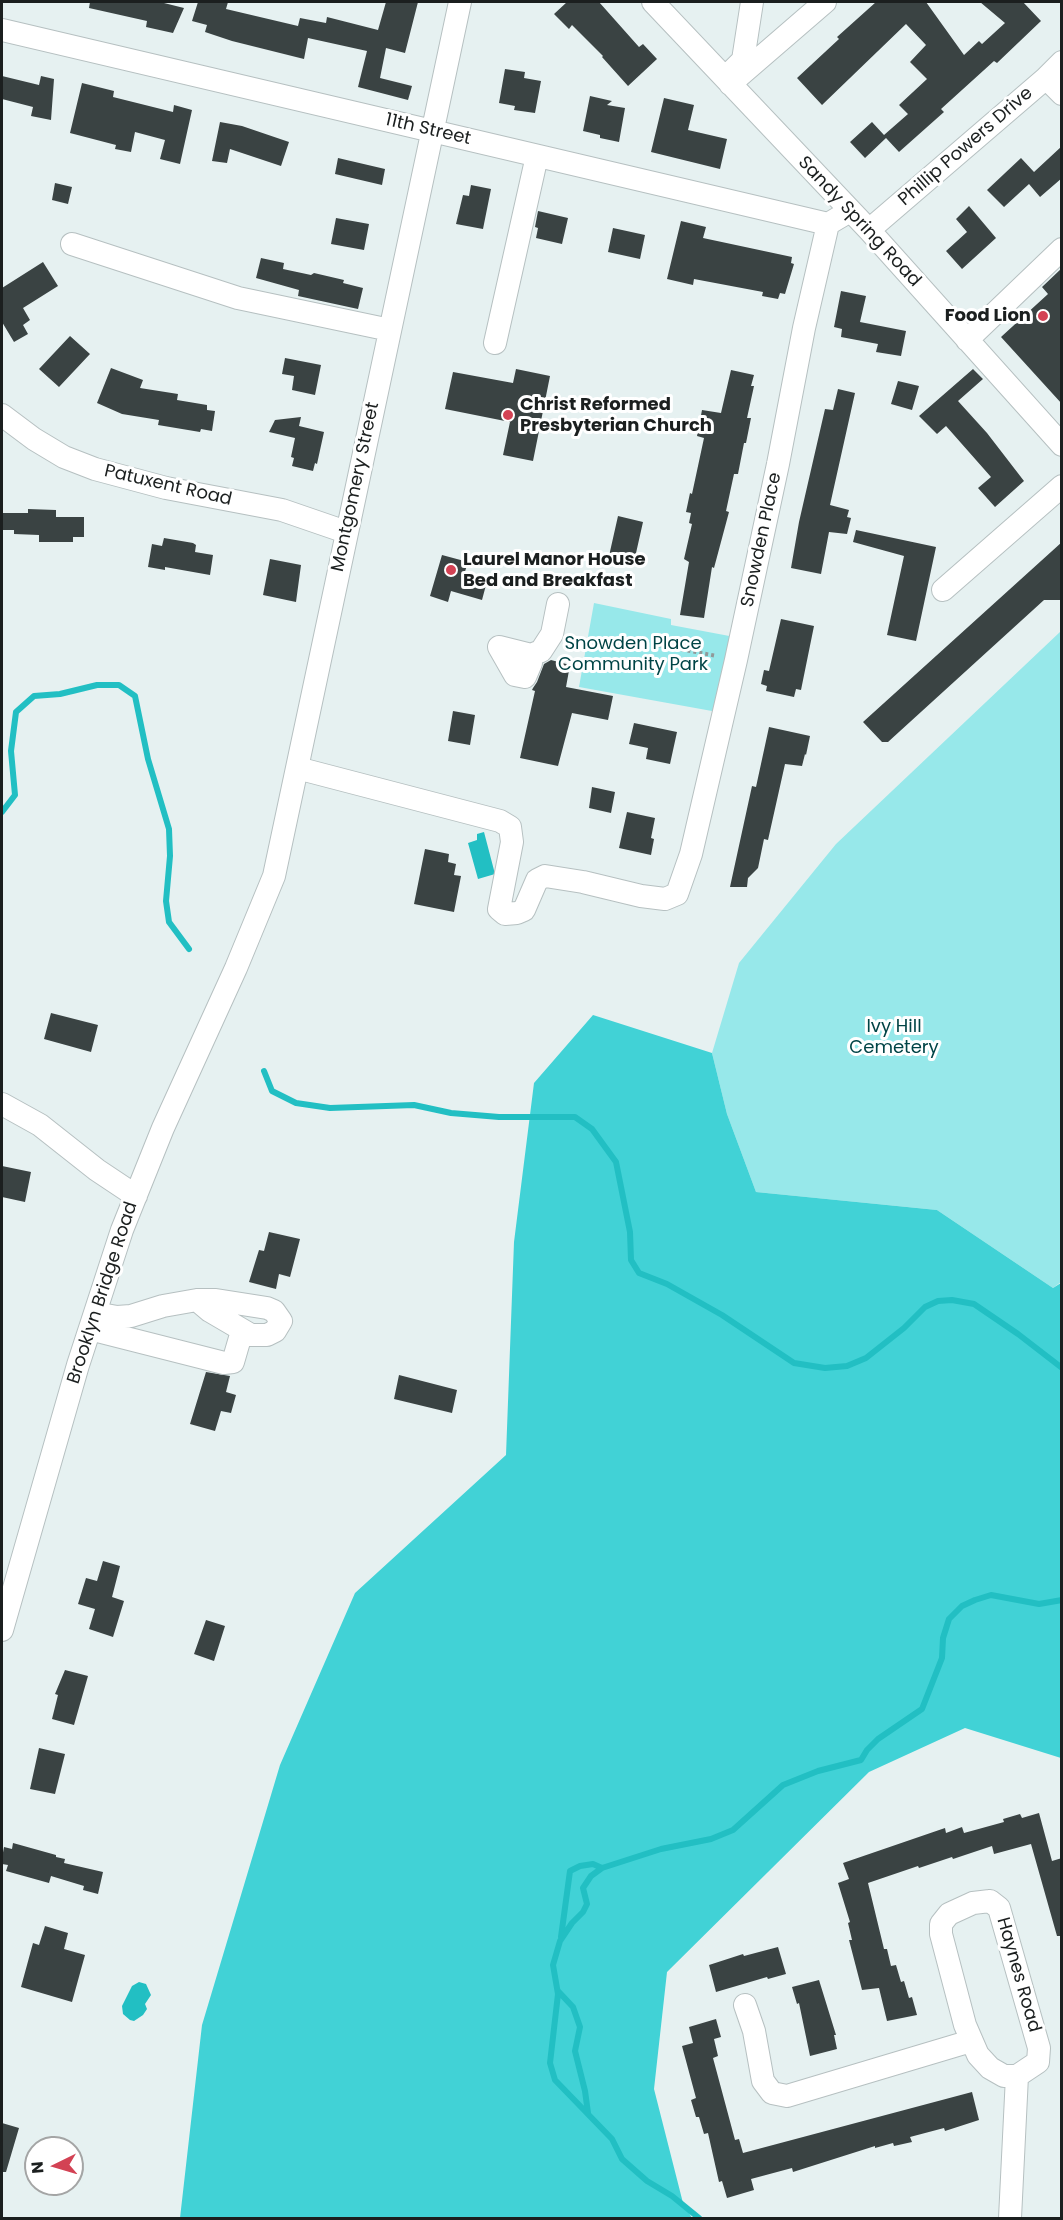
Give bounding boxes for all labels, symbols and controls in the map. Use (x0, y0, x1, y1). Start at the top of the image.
street label: Phillip Powers Drive (895, 83, 1037, 211)
street label: 11th Street (383, 110, 473, 150)
street label: Sandy Spring Road (793, 152, 925, 292)
place label: Food Lion (945, 305, 1031, 327)
marker: Food Lion (1036, 309, 1050, 323)
place label: Christ Reformed Presbyterian Church (520, 394, 712, 436)
street label: Montgomery Street (327, 400, 385, 574)
marker: Christ Reformed Presbyterian Church (501, 408, 515, 422)
street label: Patuxent Road (102, 461, 234, 511)
street label: Snowden Place (737, 471, 787, 609)
place label: Laurel Manor House Bed and Breakfast (463, 549, 646, 592)
marker: Laurel Manor House Bed and Breakfast (444, 563, 458, 577)
park label: Snowden Place Community Park (558, 633, 708, 676)
park label: Ivy Hill Cemetery (849, 1016, 939, 1058)
street label: Brooklyn Bridge Road (63, 1199, 143, 1387)
street label: Haynes Road (991, 1915, 1045, 2035)
north arrow (24, 2136, 84, 2196)
text: N (26, 2160, 50, 2174)

